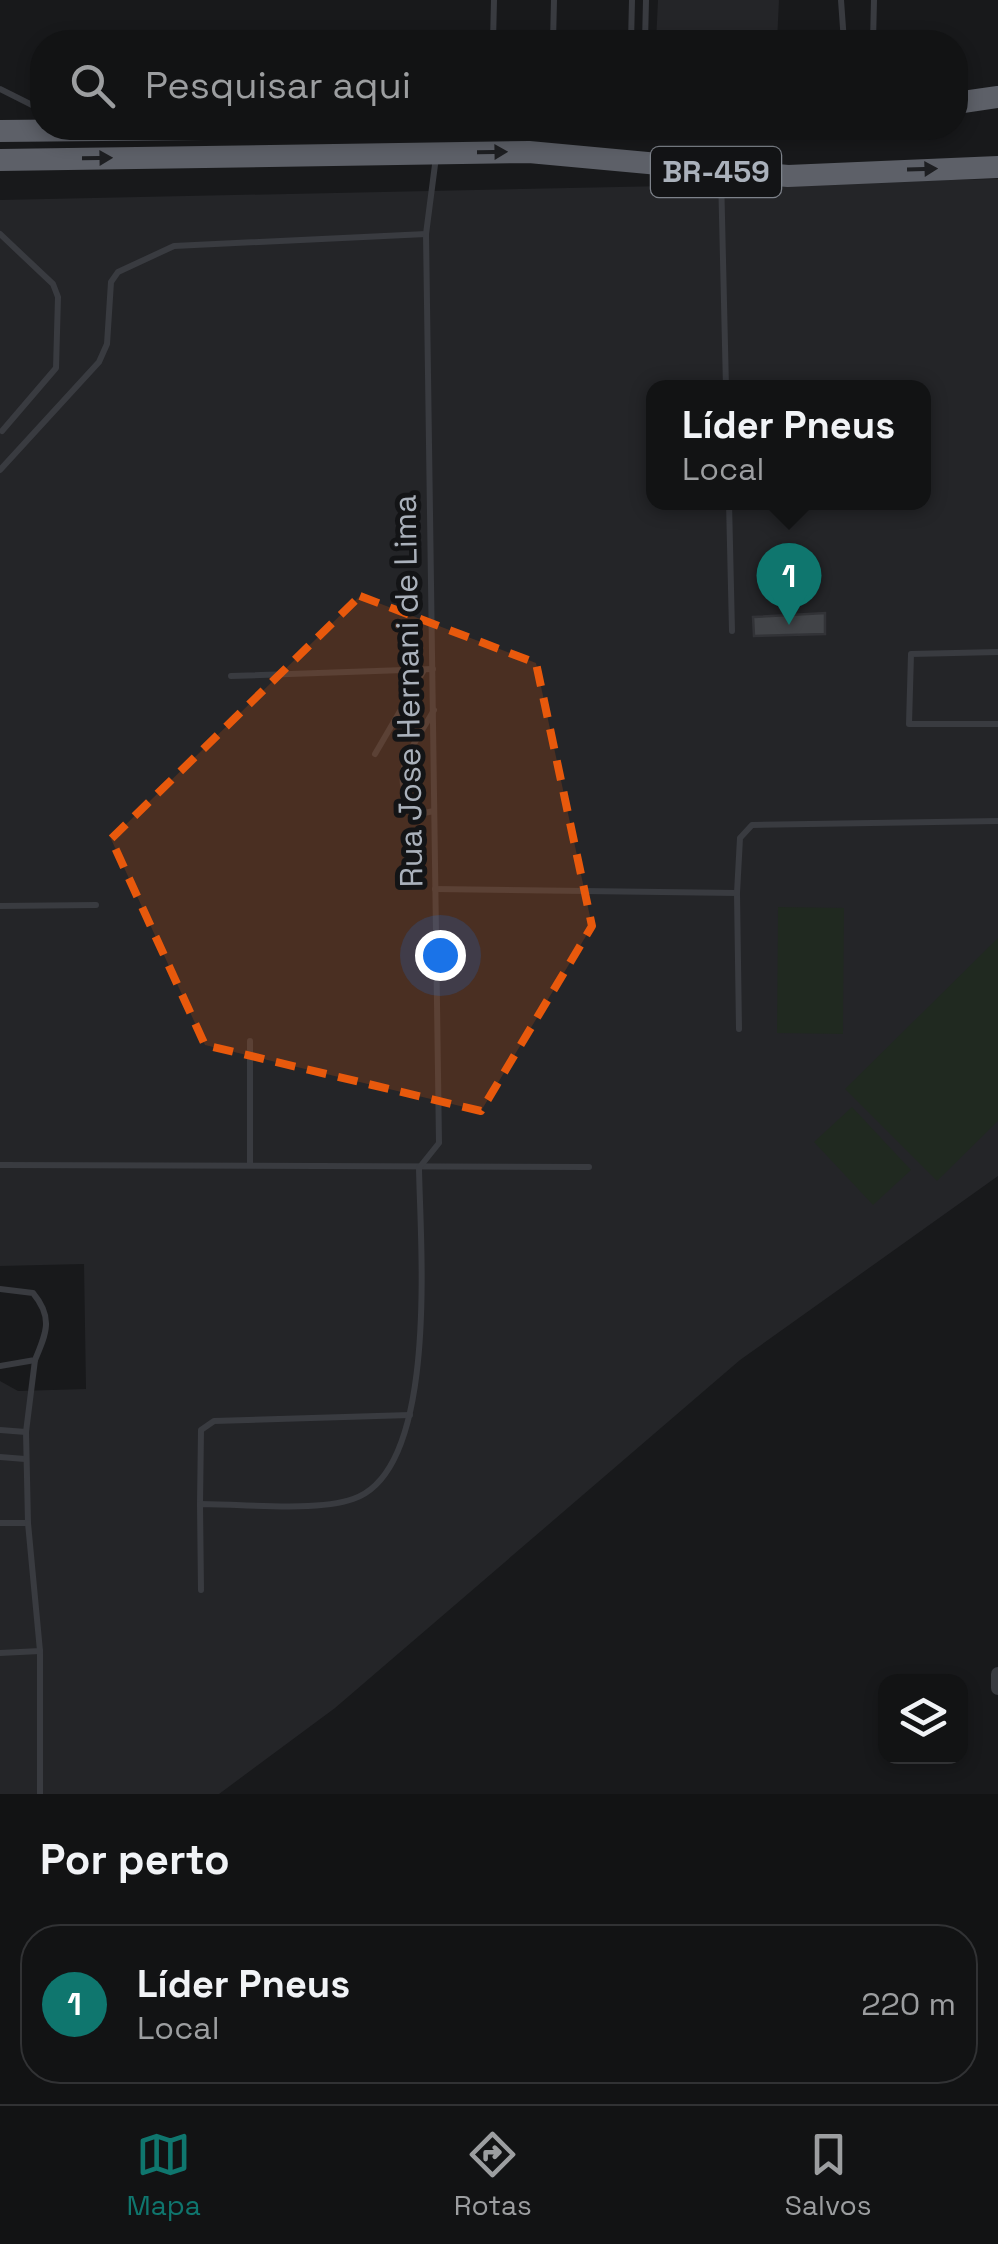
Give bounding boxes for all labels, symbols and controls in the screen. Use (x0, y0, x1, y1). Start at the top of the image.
search box (30, 30, 968, 140)
icon: search (65, 58, 120, 113)
text: Pesquisar aqui (145, 61, 411, 109)
one-way arrow (477, 144, 509, 160)
road number: BR-459 (651, 147, 781, 197)
one-way arrow (82, 150, 114, 166)
one-way arrow (906, 160, 938, 176)
popup (646, 380, 931, 510)
text: Líder Pneus (682, 401, 895, 449)
text: Local (682, 449, 764, 489)
street label: Rua Jose Hernani de Lima (385, 494, 431, 888)
pin: 1 (756, 542, 822, 625)
your location (415, 930, 466, 981)
map controls (878, 1674, 968, 1764)
button: layers (878, 1674, 968, 1764)
text: Por perto (40, 1833, 230, 1886)
text: Líder Pneus (137, 1960, 350, 2008)
text: 1 (67, 1984, 82, 2024)
text: 220 m (861, 1984, 956, 2024)
text: Local (137, 2008, 220, 2048)
tab: Mapa (126, 2127, 201, 2223)
tab: Rotas (454, 2127, 532, 2223)
tab: Salvos (785, 2127, 872, 2223)

